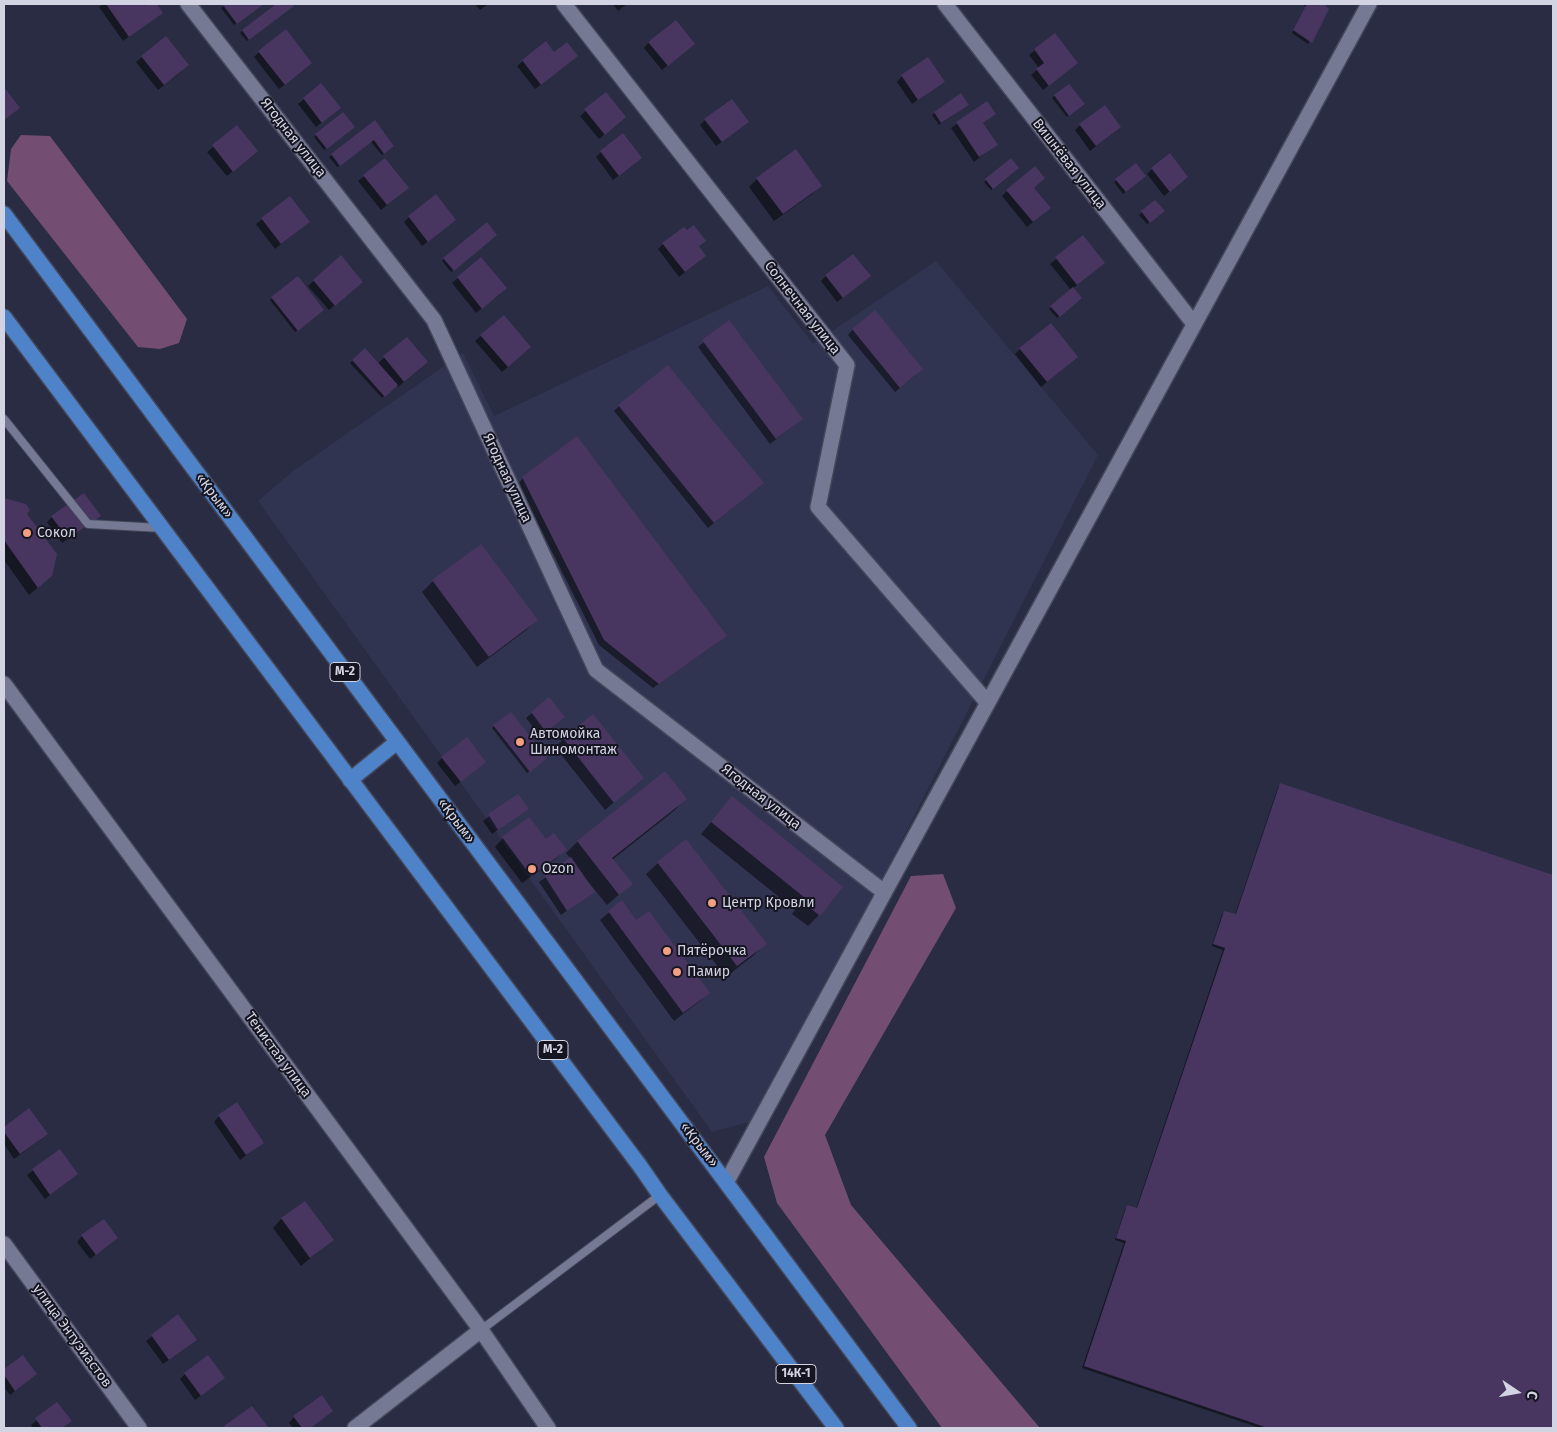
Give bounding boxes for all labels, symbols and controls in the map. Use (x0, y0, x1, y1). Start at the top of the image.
street label: Ягодная улица (257, 95, 329, 181)
street label: Вишнёвая улица (1029, 116, 1109, 212)
street label: Солнечная улица (760, 258, 844, 358)
street label: Ягодная улица (479, 431, 535, 525)
street label: «Крым» (192, 470, 236, 522)
place label: Сокол (37, 525, 76, 541)
marker: Сокол (21, 527, 33, 539)
road number: М-2 (330, 662, 360, 682)
place label: Автомойка Шиномонтаж (530, 726, 617, 759)
marker: Автомойка Шиномонтаж (514, 736, 526, 748)
street label: Ягодная улица (718, 761, 804, 833)
street label: «Крым» (434, 795, 478, 847)
place label: Ozon (542, 861, 574, 877)
marker: Ozon (526, 863, 538, 875)
place label: Центр Кровли (722, 895, 815, 911)
marker: Центр Кровли (706, 897, 718, 909)
place label: Пятёрочка (677, 943, 747, 959)
marker: Пятёрочка (661, 945, 673, 957)
place label: Памир (687, 964, 730, 980)
marker: Памир (671, 966, 683, 978)
street label: Тенистая улица (241, 1009, 315, 1101)
road number: М-2 (538, 1040, 568, 1060)
street label: «Крым» (676, 1119, 722, 1171)
street label: улица Энтузиастов (29, 1281, 115, 1391)
road number: 14К-1 (776, 1365, 816, 1384)
north arrow (1492, 1367, 1542, 1417)
text: С (1523, 1390, 1541, 1401)

